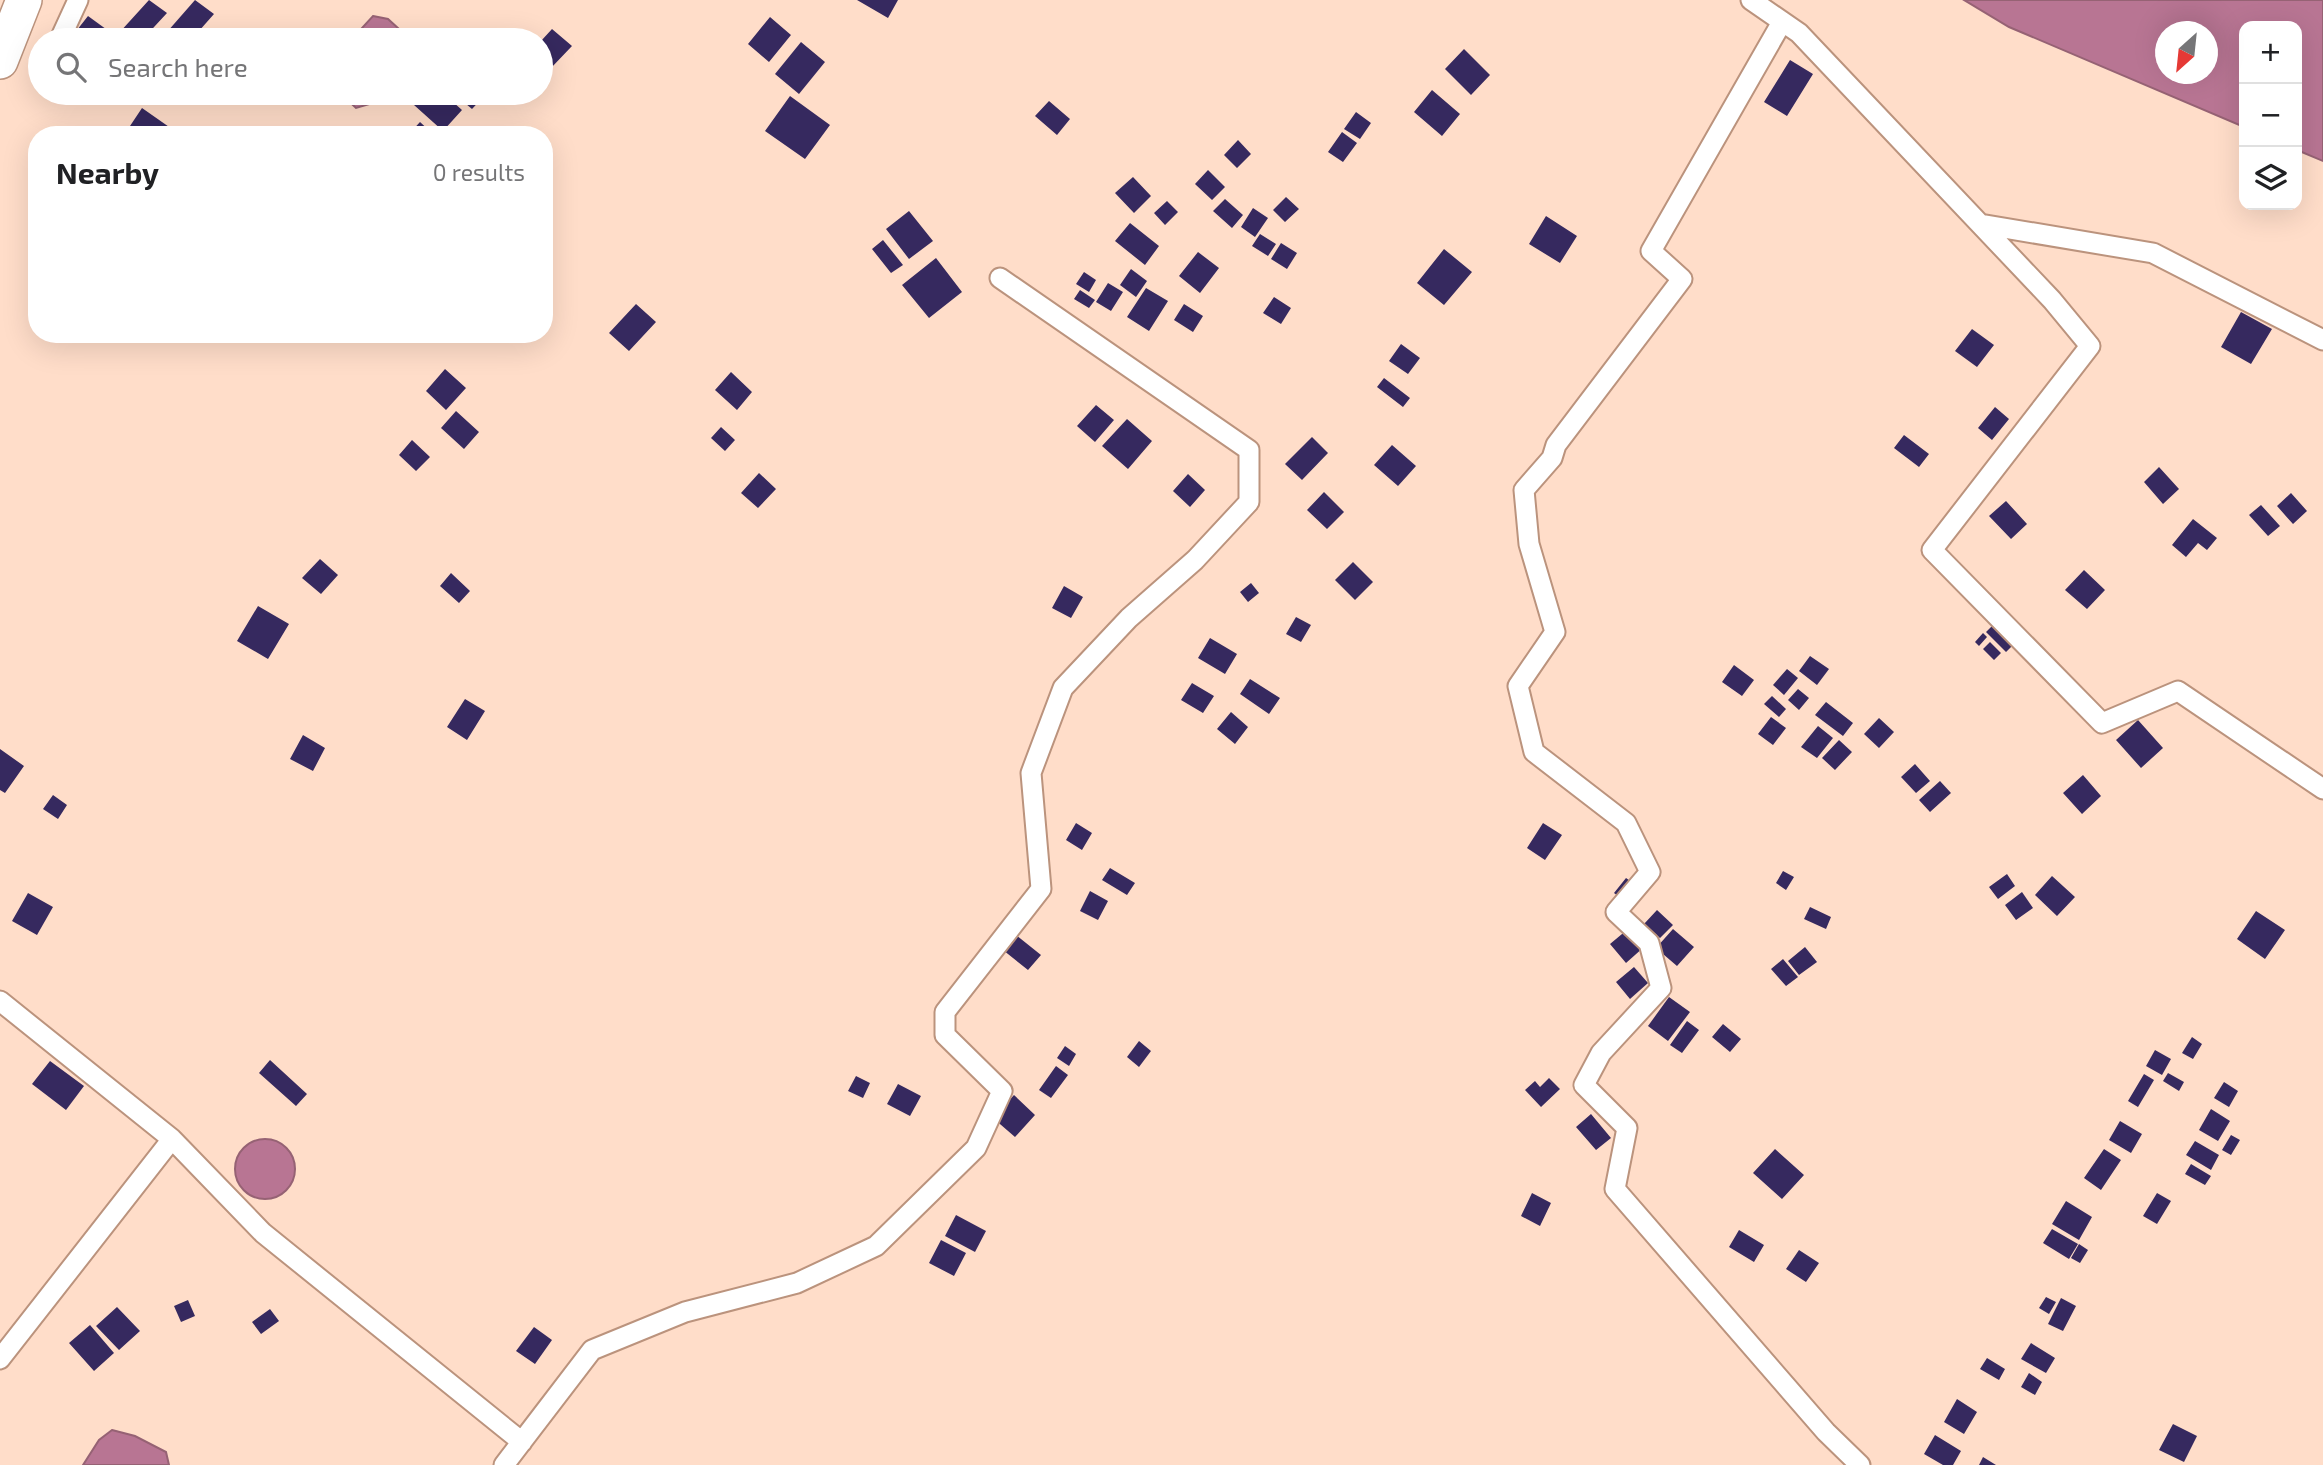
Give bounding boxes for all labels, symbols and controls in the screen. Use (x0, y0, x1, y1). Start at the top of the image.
north arrow (2155, 21, 2218, 84)
map controls (2239, 21, 2302, 210)
button: + (2239, 21, 2302, 84)
search box (28, 28, 553, 105)
icon: search (52, 48, 90, 86)
text: Search here (108, 51, 248, 82)
button: − (2239, 84, 2302, 147)
button: layers (2239, 147, 2302, 210)
text: Nearby (56, 154, 159, 190)
text: 0 results (433, 158, 525, 186)

